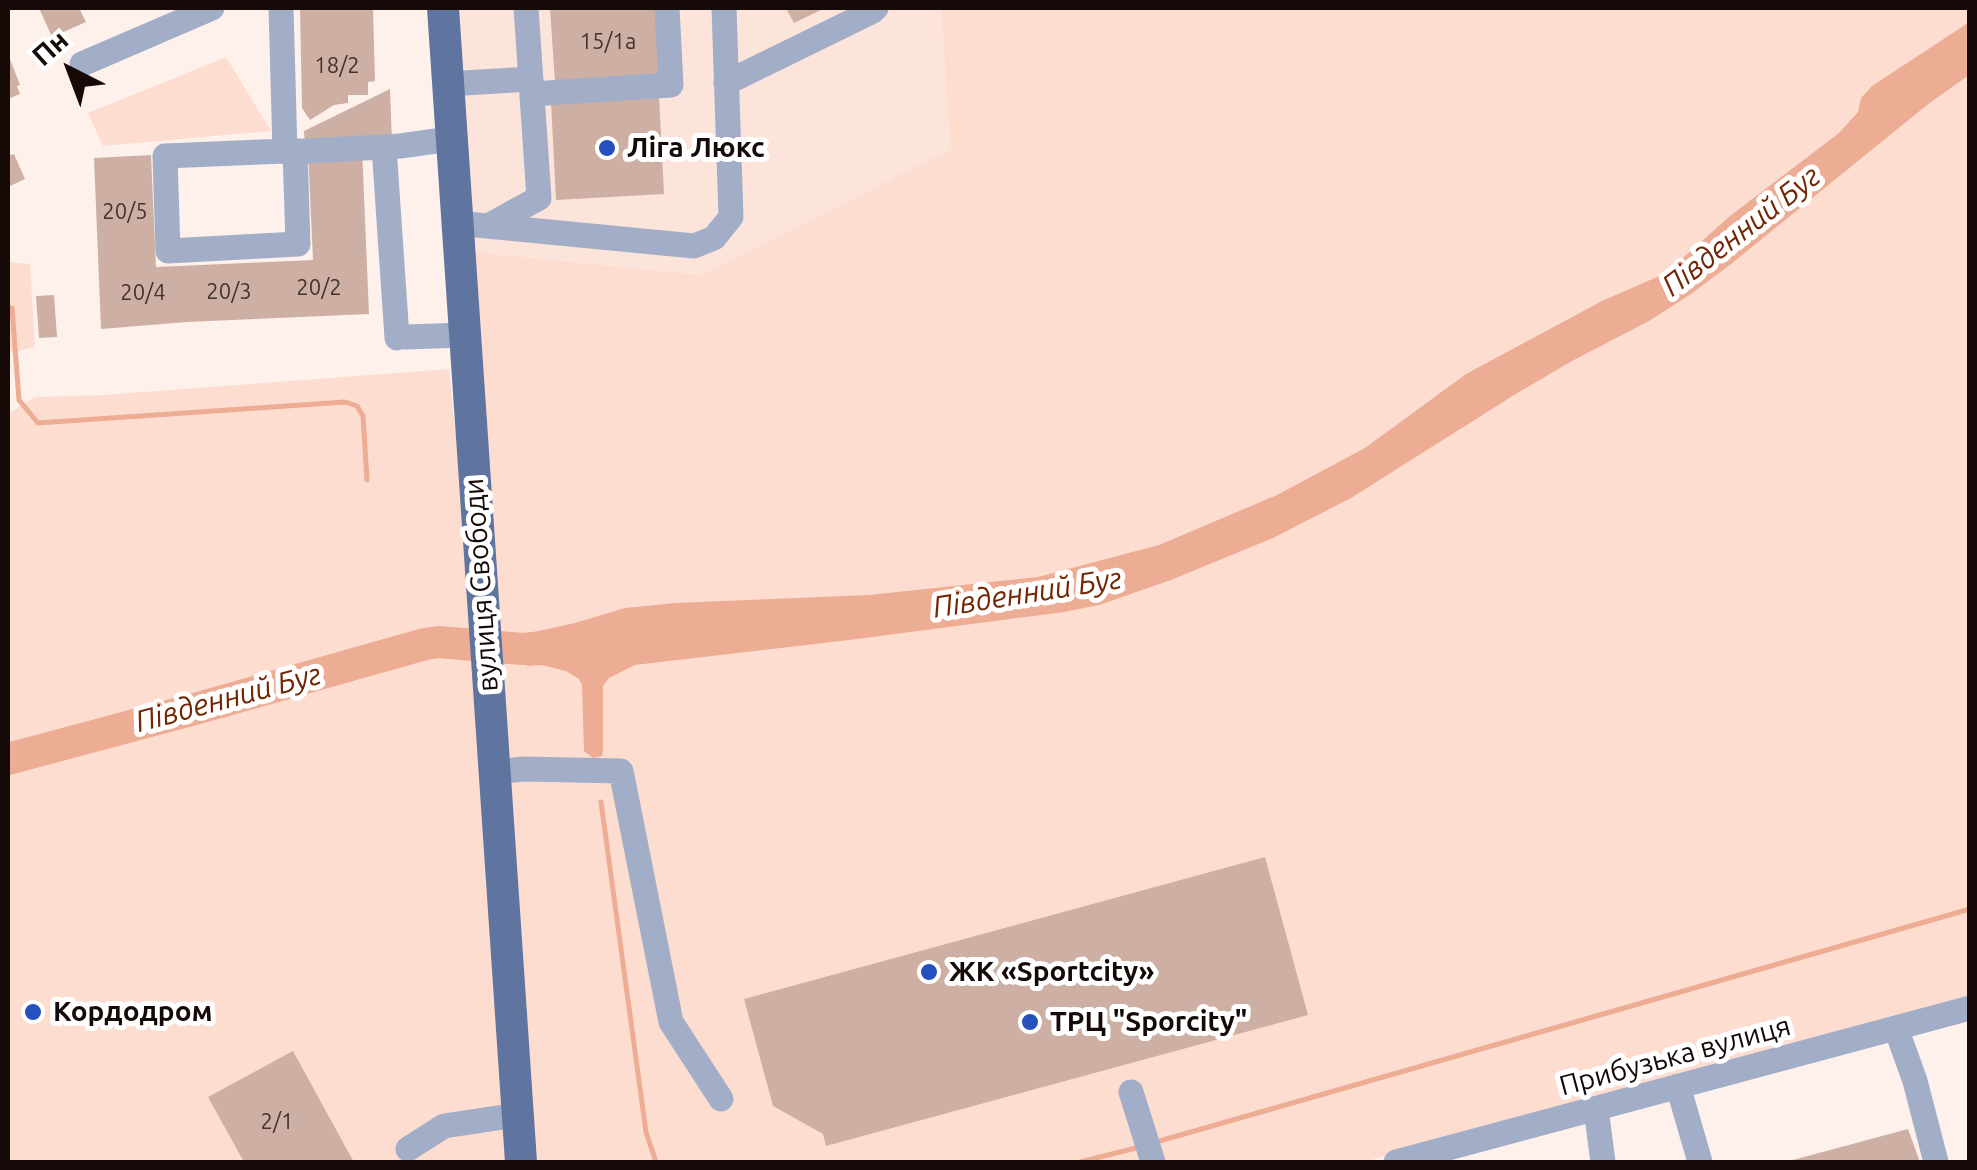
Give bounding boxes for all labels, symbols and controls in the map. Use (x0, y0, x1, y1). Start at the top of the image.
north arrow (20, 20, 120, 120)
text: Пн (26, 24, 74, 71)
house number: 15/1а (580, 29, 636, 55)
house number: 18/2 (314, 53, 360, 79)
place label: Ліга Люкс (627, 131, 765, 165)
marker: Ліга Люкс (596, 137, 618, 159)
water label: Південний Буг (1655, 158, 1827, 304)
house number: 20/5 (102, 199, 148, 225)
house number: 20/2 (296, 275, 342, 301)
house number: 20/3 (206, 279, 252, 305)
house number: 20/4 (120, 280, 166, 306)
street label: вулиця Свободи (457, 477, 505, 693)
water label: Південний Буг (930, 560, 1124, 626)
water label: Південний Буг (131, 656, 325, 740)
place label: ЖК «Sportcity» (949, 955, 1154, 989)
marker: ЖК «Sportcity» (918, 961, 940, 983)
place label: Кордодром (53, 995, 213, 1029)
marker: Кордодром (22, 1001, 44, 1023)
place label: ТРЦ "Sporcity" (1050, 1005, 1247, 1039)
street label: Прибузька вулиця (1556, 1009, 1794, 1103)
marker: ТРЦ "Sporcity" (1019, 1011, 1041, 1033)
house number: 2/1 (261, 1109, 293, 1135)

